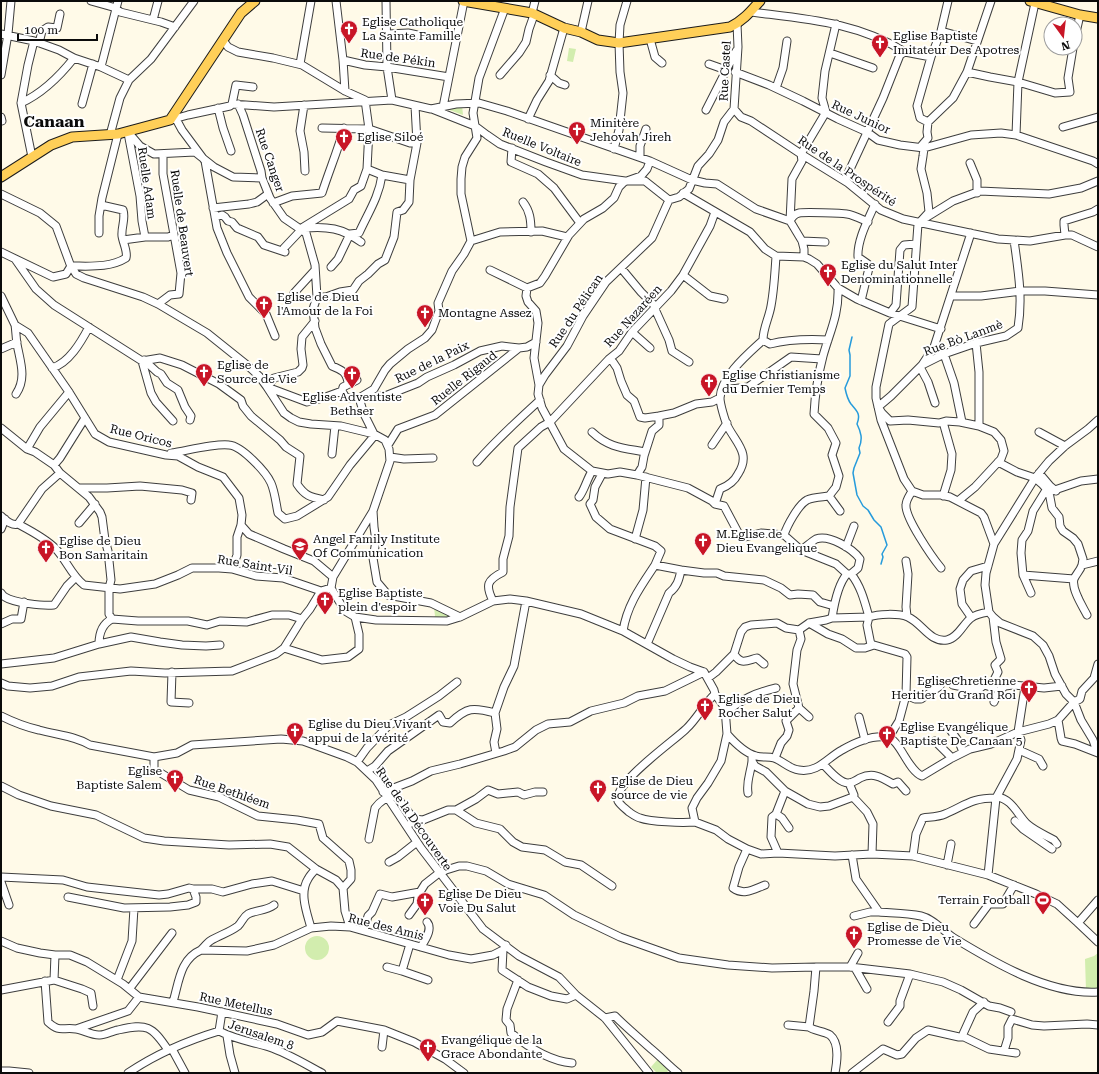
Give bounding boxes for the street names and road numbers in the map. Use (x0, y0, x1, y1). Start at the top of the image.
street label: Rue Castel (716, 40, 734, 102)
street label: Rue de Pékin (360, 46, 437, 70)
street label: Rue Junior (829, 97, 893, 137)
street label: Ruelle Voltaire (500, 125, 584, 169)
street label: Rue Canger (253, 126, 287, 194)
street label: Rue de la Prospérité (795, 133, 899, 209)
street label: Ruelle Adam (135, 146, 159, 220)
street label: Ruelle de Beauvert (168, 169, 197, 278)
street label: Rue du Pélican (546, 271, 606, 350)
street label: Rue Nazaréen (601, 282, 665, 350)
street label: Rue Bò Lanmè (922, 317, 1005, 359)
street label: Rue de la Paix (393, 338, 471, 386)
street label: Ruelle Rigaud (428, 348, 500, 408)
street label: Rue Oricos (109, 422, 174, 451)
street label: Rue Saint-Vil (216, 552, 294, 578)
street label: Rue de la Découverte (373, 765, 455, 874)
street label: Rue Bethléem (192, 772, 272, 812)
street label: Rue des Amis (347, 911, 425, 943)
street label: Rue Metellus (198, 989, 274, 1019)
street label: Jerusalem 8 (226, 1017, 296, 1053)

